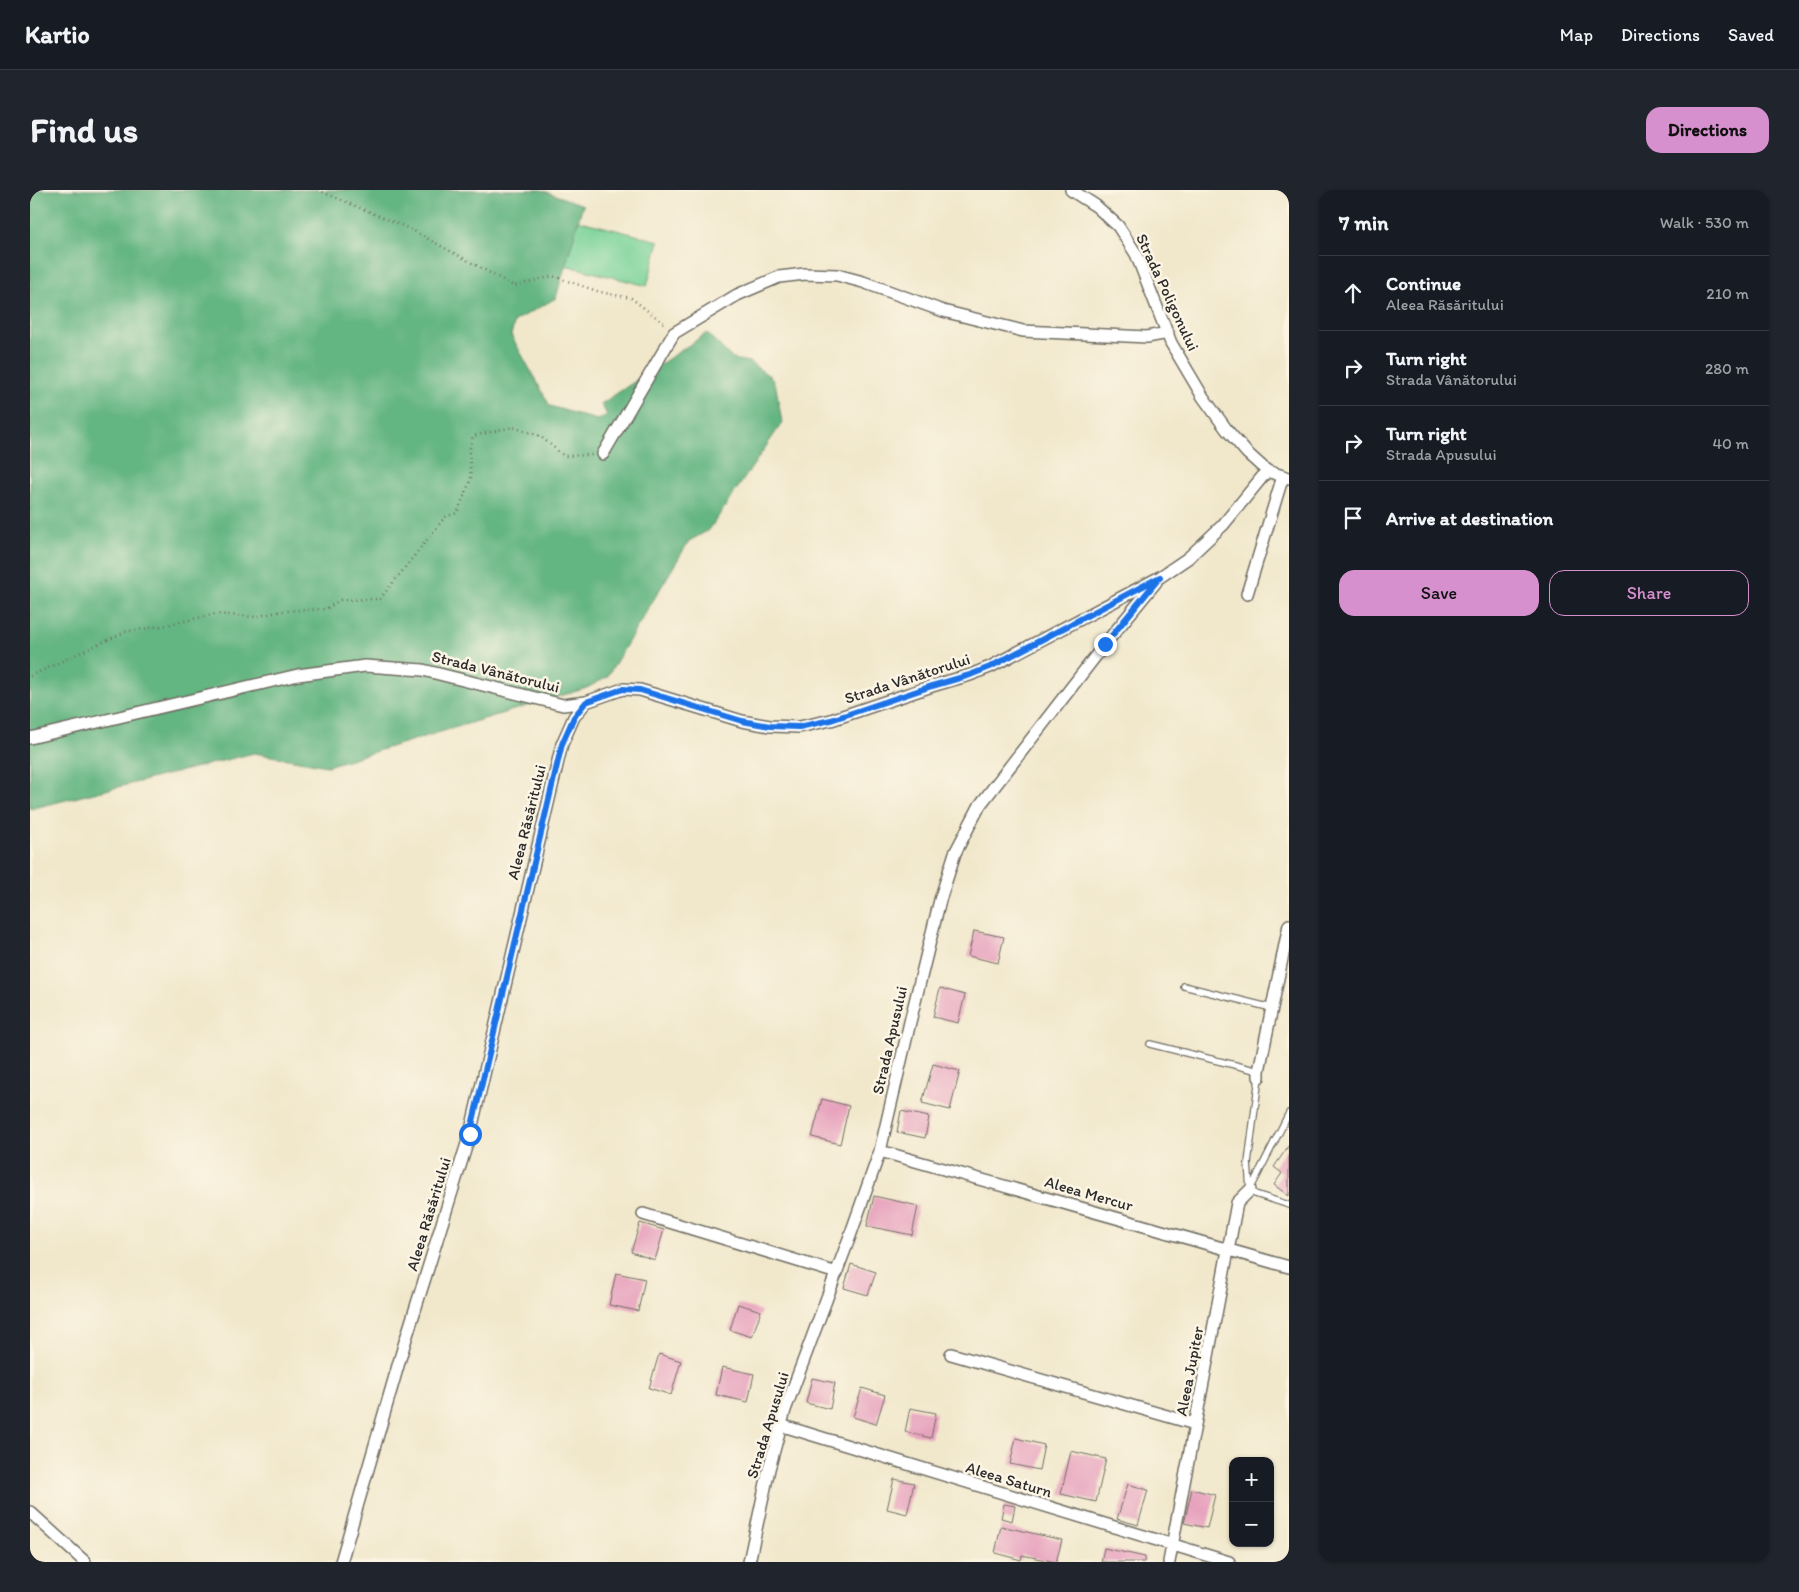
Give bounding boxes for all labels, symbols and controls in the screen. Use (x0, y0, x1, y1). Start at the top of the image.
text: Kartio (25, 20, 90, 49)
text: Map (1560, 24, 1593, 46)
text: Directions (1621, 24, 1700, 46)
text: Saved (1728, 24, 1774, 46)
button: Directions (1646, 107, 1769, 153)
text: Find us (30, 109, 138, 151)
text: 7 min (1339, 210, 1388, 235)
text: Walk · 530 m (1660, 213, 1749, 232)
street label: Strada Poligonului (1132, 231, 1203, 354)
text: Continue (1386, 272, 1461, 295)
icon: ahead (1339, 279, 1367, 307)
text: 210 m (1706, 284, 1749, 303)
text: Aleea Răsăritului (1386, 295, 1504, 314)
text: Turn right (1386, 347, 1467, 370)
icon: right (1339, 354, 1367, 382)
text: 280 m (1705, 359, 1749, 378)
text: Strada Vânătorului (1386, 370, 1517, 389)
text: Turn right (1386, 422, 1467, 445)
icon: right (1339, 429, 1367, 457)
text: 40 m (1712, 434, 1749, 453)
text: Strada Apusului (1386, 445, 1496, 464)
icon: arrive (1339, 504, 1367, 532)
text: Arrive at destination (1386, 507, 1553, 530)
button: Save (1339, 570, 1539, 616)
button: Share (1549, 570, 1749, 616)
route end (1094, 633, 1117, 656)
street label: Strada Vânătorului (430, 646, 562, 697)
street label: Strada Vânătorului (842, 649, 972, 708)
street label: Aleea Răsăritului (503, 763, 550, 882)
street label: Strada Apusului (868, 984, 911, 1096)
route start (459, 1123, 482, 1146)
street label: Aleea Răsăritului (402, 1155, 455, 1273)
street label: Aleea Mercur (1043, 1172, 1136, 1215)
street label: Aleea Jupiter (1171, 1324, 1208, 1418)
street label: Strada Apusului (742, 1370, 793, 1481)
street label: Aleea Saturn (964, 1457, 1054, 1502)
map controls (1229, 1457, 1274, 1547)
button: + (1229, 1457, 1274, 1502)
button: − (1229, 1502, 1274, 1547)

